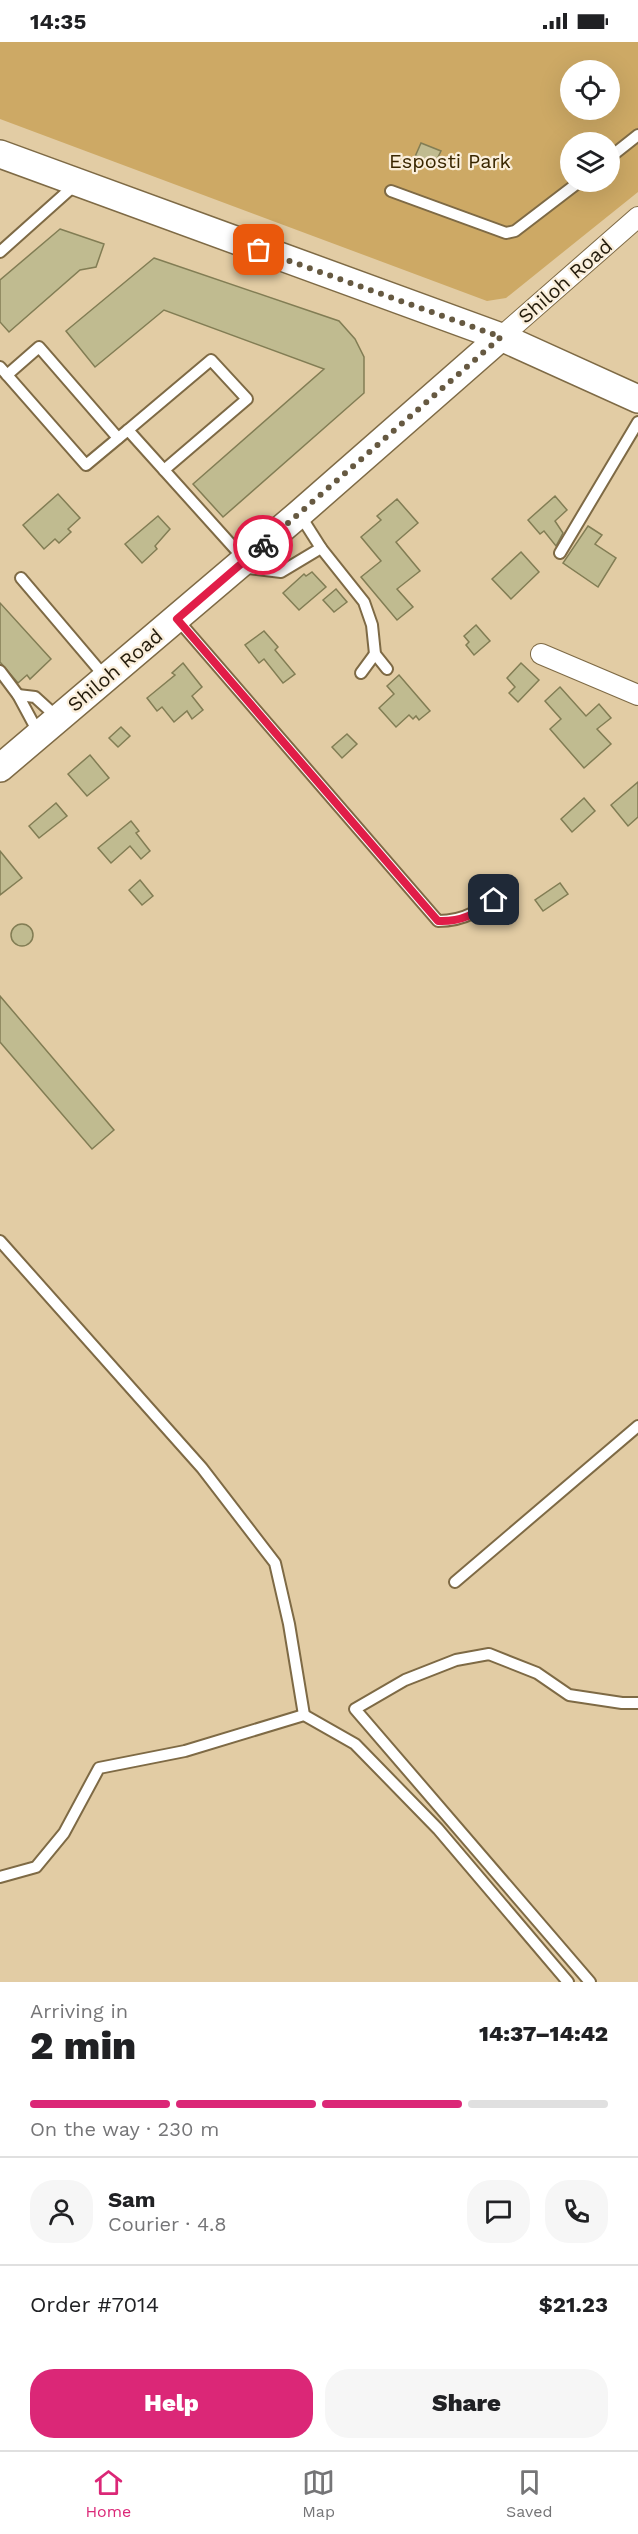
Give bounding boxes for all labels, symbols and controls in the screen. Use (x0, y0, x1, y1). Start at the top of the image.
text: 14:35 (30, 9, 86, 34)
map controls (560, 60, 620, 192)
button: locate (560, 60, 620, 120)
button: layers (560, 132, 620, 192)
park label: Esposti Park (389, 149, 511, 173)
pin (233, 224, 284, 275)
icon: bag (242, 233, 275, 266)
street label: Shiloh Road (513, 234, 617, 328)
courier (233, 515, 293, 575)
icon: bike (247, 529, 280, 562)
street label: Shiloh Road (63, 623, 167, 717)
pin (468, 874, 519, 925)
icon: home (477, 883, 510, 916)
text: Arriving in (30, 1999, 128, 2023)
text: 14:37–14:42 (479, 2021, 608, 2046)
text: 2 min (30, 2023, 136, 2068)
text: On the way · 230 m (30, 2117, 219, 2141)
button: person (30, 2180, 93, 2243)
button: chat (467, 2180, 530, 2243)
button: phone (545, 2180, 608, 2243)
text: Sam (108, 2187, 156, 2212)
text: Courier · 4.8 (108, 2212, 227, 2236)
text: Order #7014 (30, 2292, 159, 2317)
text: $21.23 (539, 2292, 608, 2317)
button: Help (30, 2369, 313, 2438)
button: Share (325, 2369, 608, 2438)
tab: Home (85, 2466, 131, 2521)
tab: Map (302, 2466, 335, 2521)
tab: Saved (506, 2466, 553, 2521)

